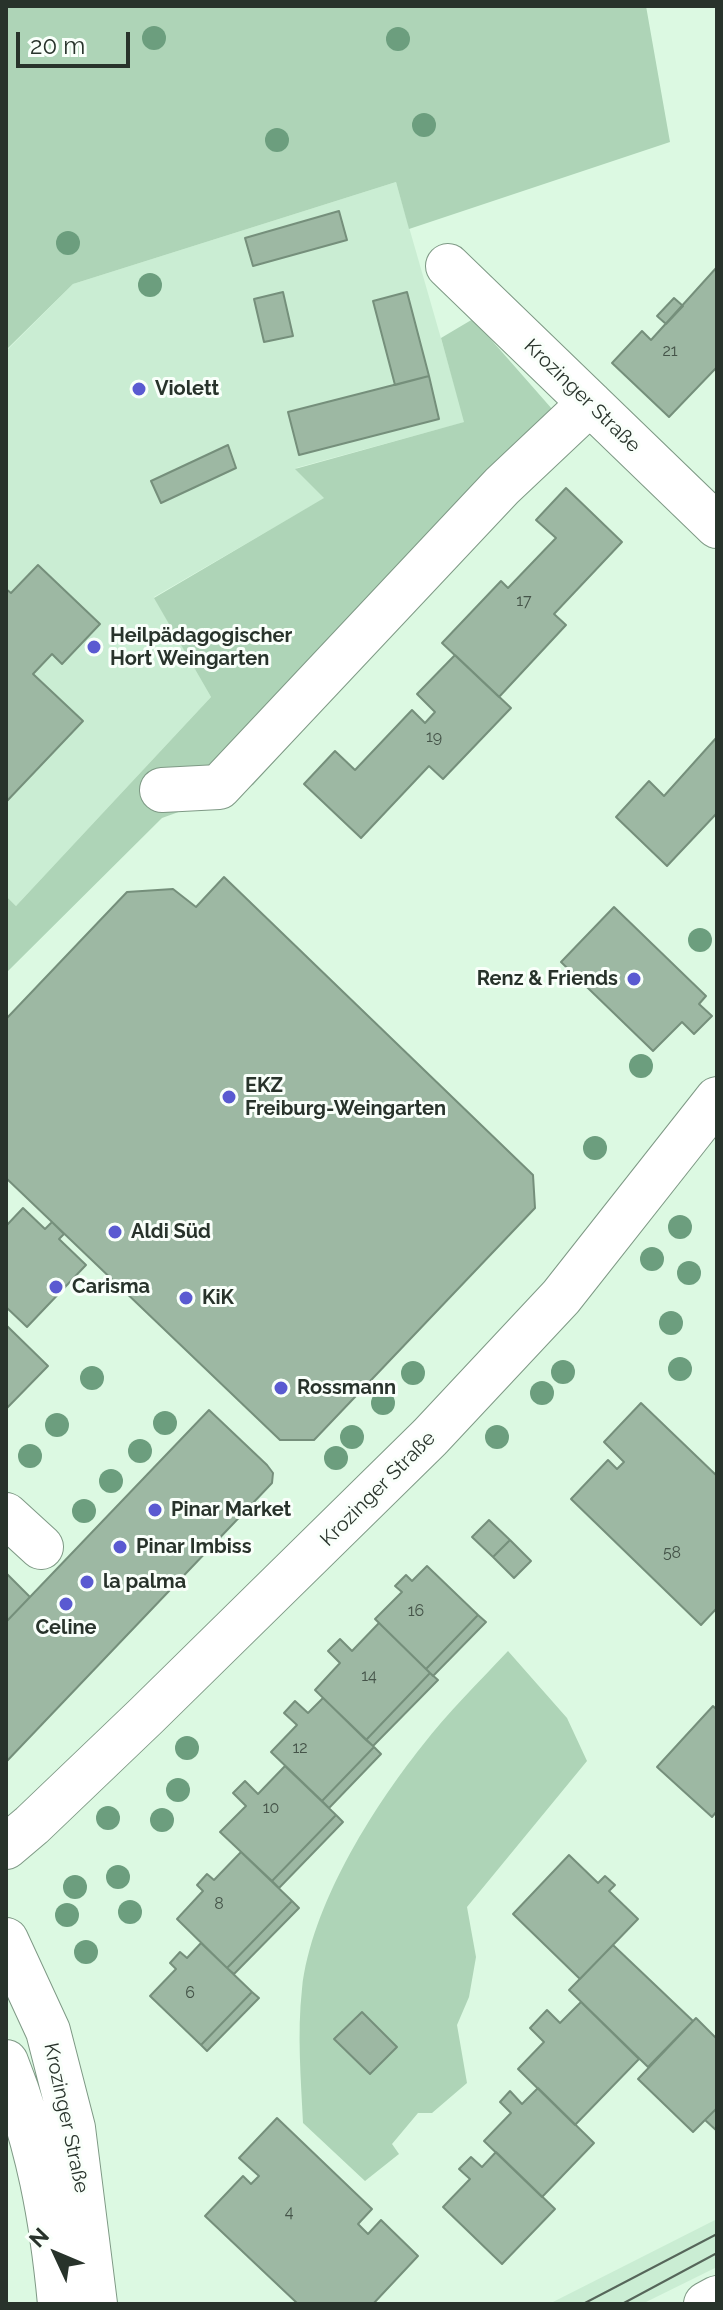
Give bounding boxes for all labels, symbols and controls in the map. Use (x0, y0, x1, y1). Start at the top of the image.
scale bar (20, 16, 134, 66)
text: 20 m (30, 31, 85, 60)
street label: Krozinger Straße (519, 334, 645, 458)
house number: 21 (662, 341, 678, 361)
place label: Violett (155, 377, 219, 401)
marker: Violett (130, 380, 148, 398)
house number: 17 (516, 591, 532, 611)
place label: Heilpädagogischer Hort Weingarten (110, 624, 292, 671)
marker: Heilpädagogischer Hort Weingarten (85, 638, 103, 656)
house number: 19 (426, 727, 442, 747)
place label: Renz & Friends (477, 967, 618, 991)
marker: Renz & Friends (625, 970, 643, 988)
place label: EKZ Freiburg-Weingarten (245, 1074, 446, 1121)
marker: EKZ Freiburg-Weingarten (220, 1088, 238, 1106)
place label: Aldi Süd (131, 1220, 211, 1244)
marker: Aldi Süd (106, 1223, 124, 1241)
place label: Carisma (72, 1275, 150, 1299)
marker: Carisma (47, 1278, 65, 1296)
place label: KiK (202, 1286, 234, 1310)
marker: KiK (177, 1289, 195, 1307)
place label: Rossmann (297, 1376, 396, 1400)
marker: Rossmann (272, 1379, 290, 1397)
street label: Krozinger Straße (316, 1427, 440, 1551)
place label: Pinar Market (171, 1498, 291, 1522)
marker: Pinar Market (146, 1501, 164, 1519)
place label: Pinar Imbiss (136, 1535, 252, 1559)
marker: Pinar Imbiss (111, 1538, 129, 1556)
house number: 58 (663, 1543, 681, 1563)
place label: la palma (103, 1570, 186, 1594)
marker: la palma (78, 1573, 96, 1591)
marker: Celine (57, 1595, 75, 1613)
house number: 16 (408, 1601, 424, 1621)
place label: Celine (35, 1616, 97, 1640)
house number: 14 (361, 1666, 377, 1686)
house number: 12 (292, 1738, 308, 1758)
house number: 10 (263, 1798, 279, 1818)
house number: 8 (214, 1894, 224, 1914)
house number: 6 (185, 1983, 195, 2003)
street label: Krozinger Straße (38, 2041, 94, 2195)
house number: 4 (285, 2202, 293, 2222)
north arrow (16, 2214, 96, 2294)
text: N (24, 2222, 54, 2252)

